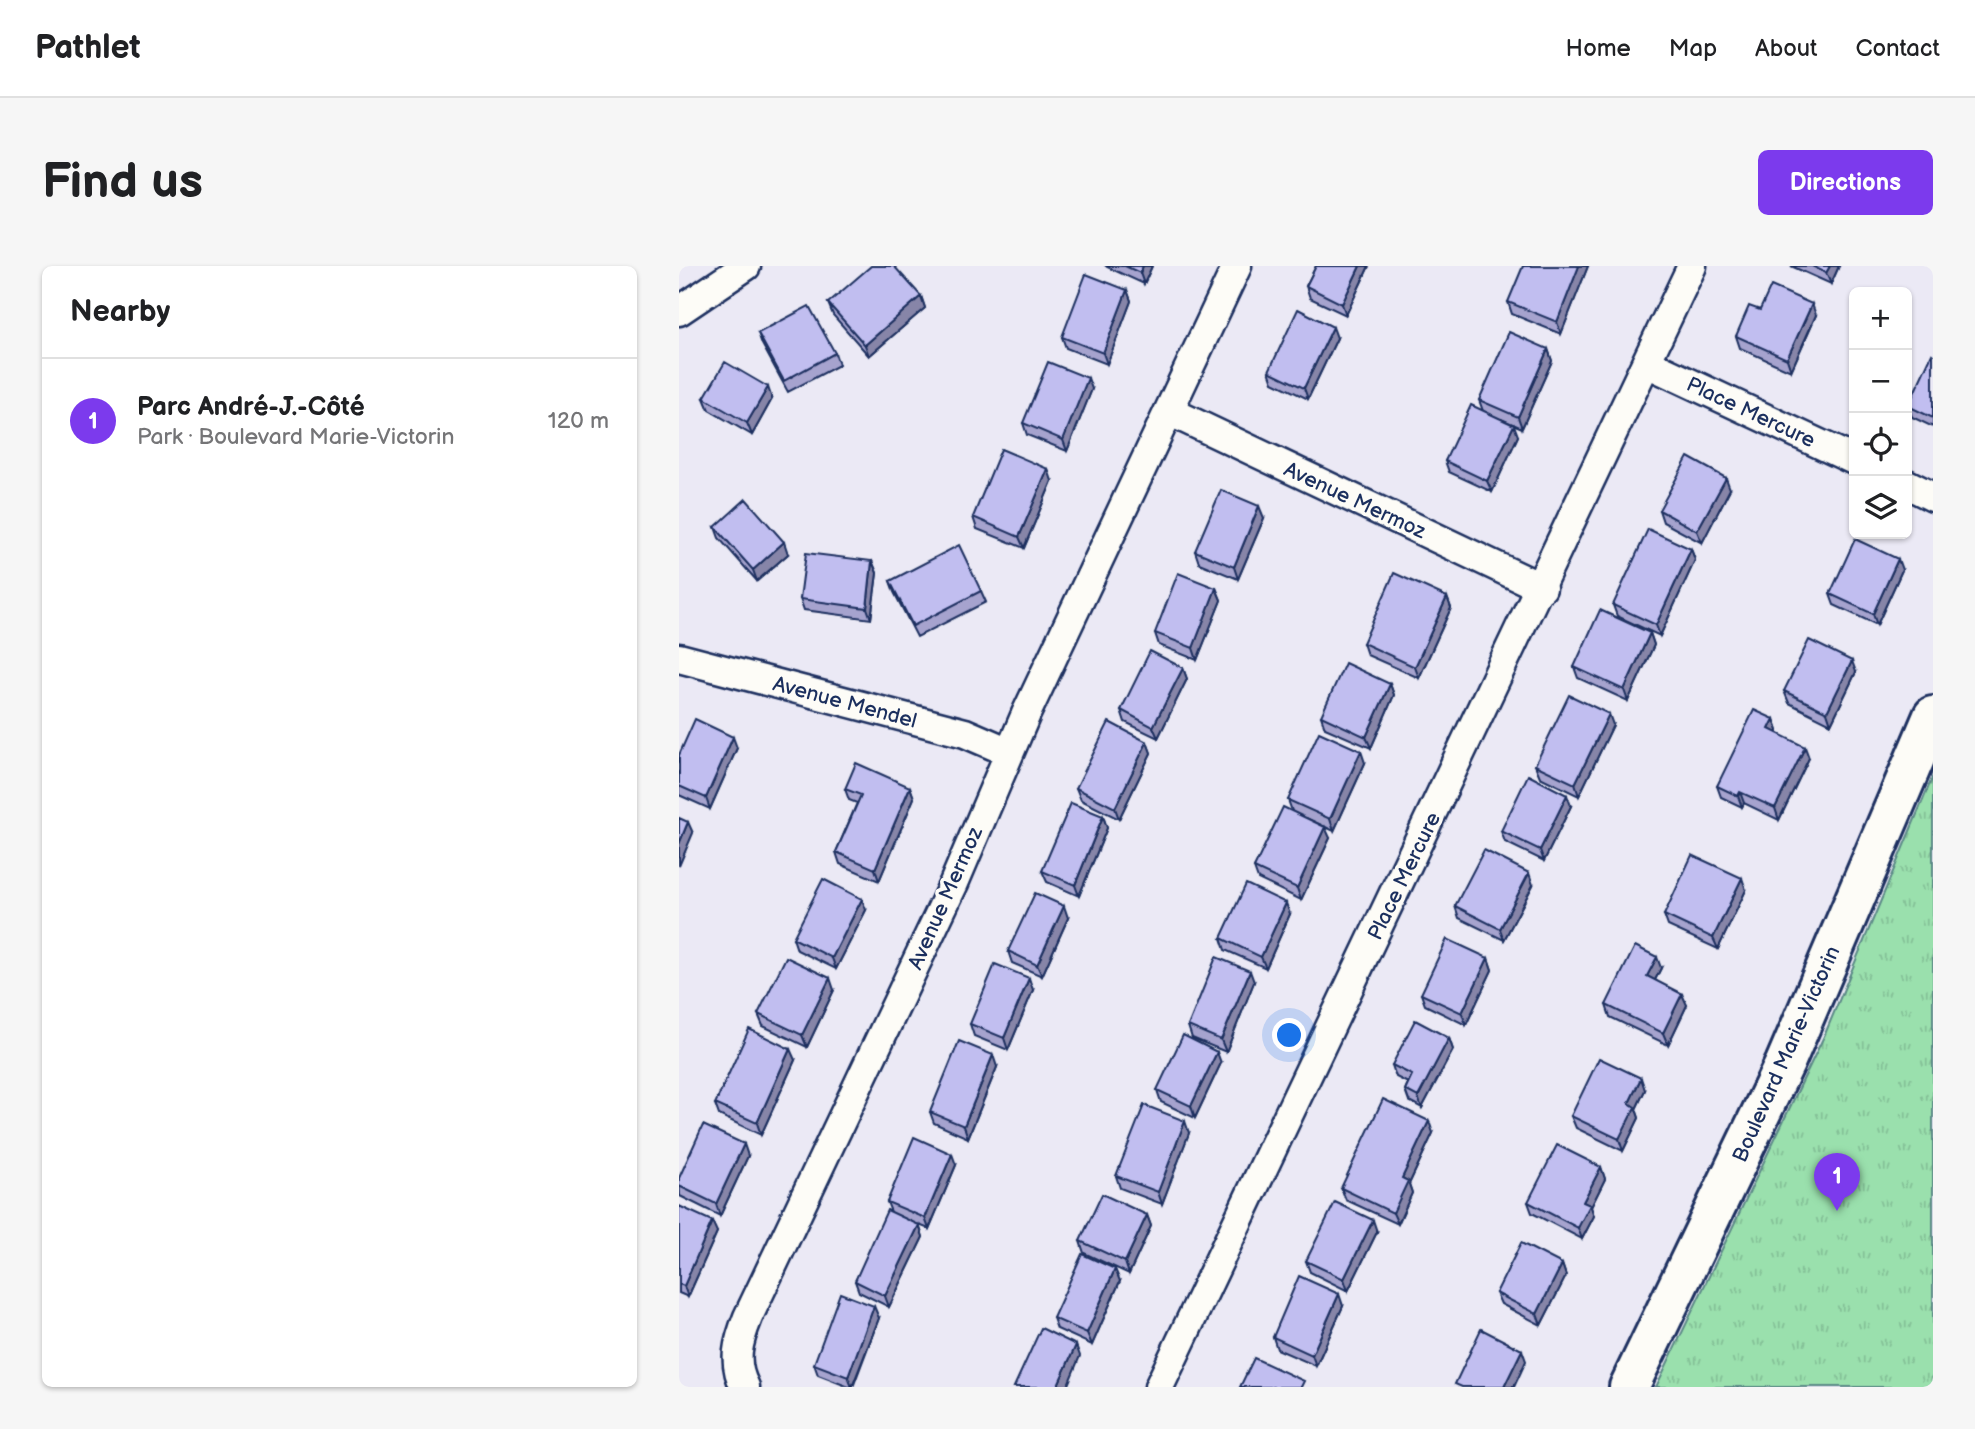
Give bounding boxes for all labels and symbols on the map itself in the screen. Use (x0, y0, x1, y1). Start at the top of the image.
street label: Place Mercure (1682, 372, 1819, 453)
street label: Avenue Mermoz (1280, 457, 1430, 545)
street label: Avenue Mendel (770, 671, 919, 734)
street label: Place Mercure (1363, 808, 1446, 944)
street label: Avenue Mermoz (903, 822, 988, 973)
street label: Boulevard Marie-Victorin (1727, 942, 1845, 1166)
your location (1272, 1018, 1306, 1052)
pin: 1 (1814, 1153, 1860, 1211)

